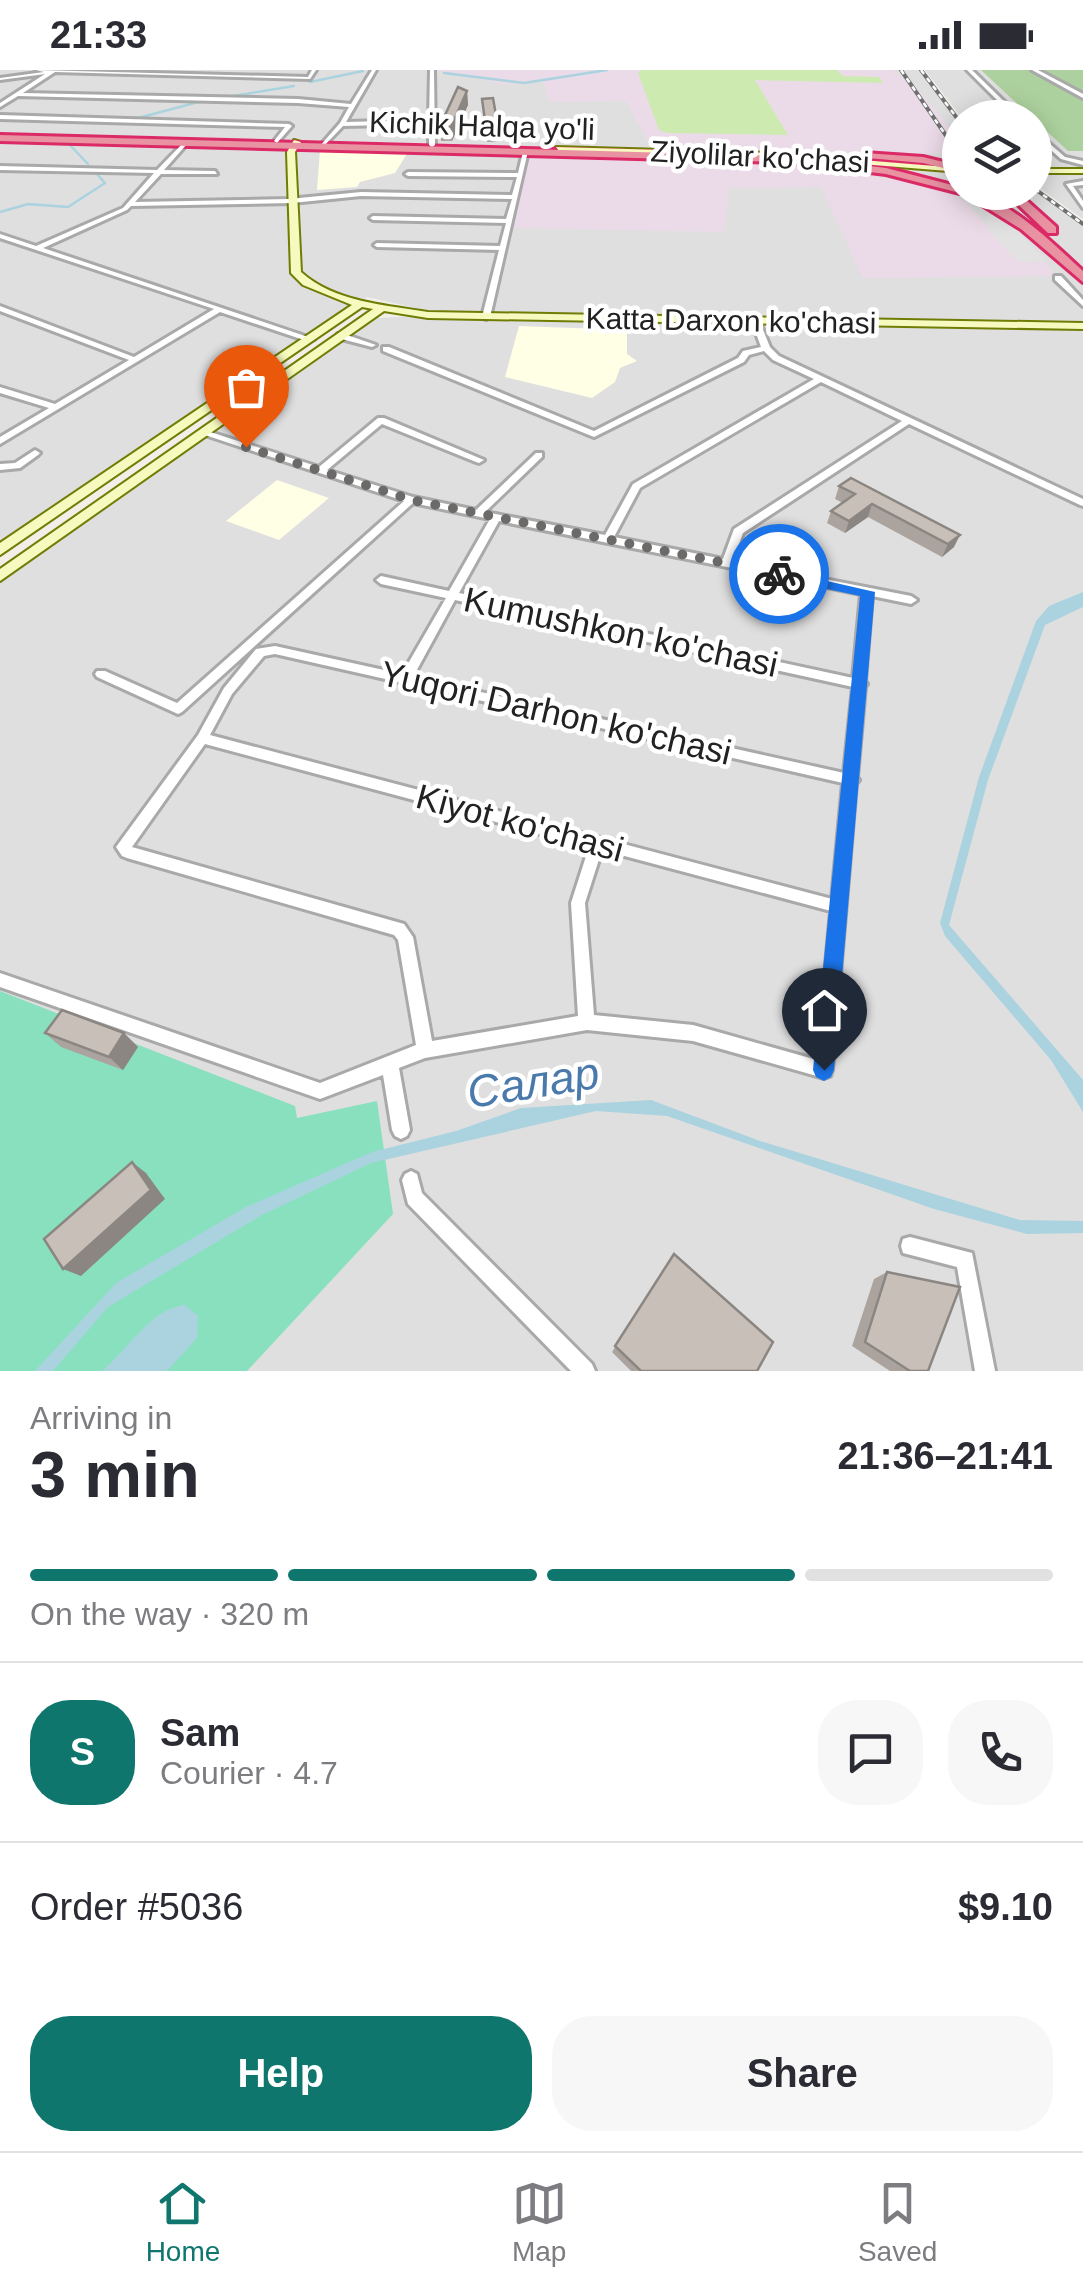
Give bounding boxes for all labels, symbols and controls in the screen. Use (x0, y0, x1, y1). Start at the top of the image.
text: 21:33 (50, 14, 147, 56)
map controls (942, 100, 1052, 210)
button: layers (942, 100, 1052, 210)
street label: Kichik Halqa yo'li (369, 105, 595, 146)
street label: Ziyolilar ko'chasi (650, 134, 870, 179)
street label: Katta Darxon ko'chasi (585, 301, 877, 340)
pin (204, 345, 289, 448)
icon: bag (219, 360, 274, 415)
courier (729, 524, 829, 624)
icon: bike (752, 547, 807, 602)
street label: Kumushkon ko'chasi (461, 579, 782, 684)
street label: Yuqori Darhon ko'chasi (377, 653, 735, 772)
street label: Kiyot ko'chasi (412, 776, 628, 869)
pin (782, 968, 867, 1071)
icon: home (797, 983, 852, 1038)
water label: Салар (463, 1047, 603, 1118)
text: Arriving in (30, 1400, 172, 1436)
text: 21:36–21:41 (837, 1435, 1053, 1477)
text: 3 min (30, 1438, 200, 1511)
text: On the way · 320 m (30, 1596, 309, 1632)
button: chat (818, 1700, 923, 1805)
button: phone (948, 1700, 1053, 1805)
text: Sam (160, 1712, 240, 1754)
text: S (70, 1731, 95, 1773)
text: Courier · 4.7 (160, 1755, 338, 1791)
text: Order #5036 (30, 1886, 243, 1928)
text: $9.10 (958, 1886, 1053, 1928)
button: Help (30, 2016, 532, 2131)
button: Share (552, 2016, 1053, 2131)
tab: Home (146, 2176, 220, 2268)
tab: Map (512, 2176, 567, 2268)
tab: Saved (858, 2176, 937, 2268)

